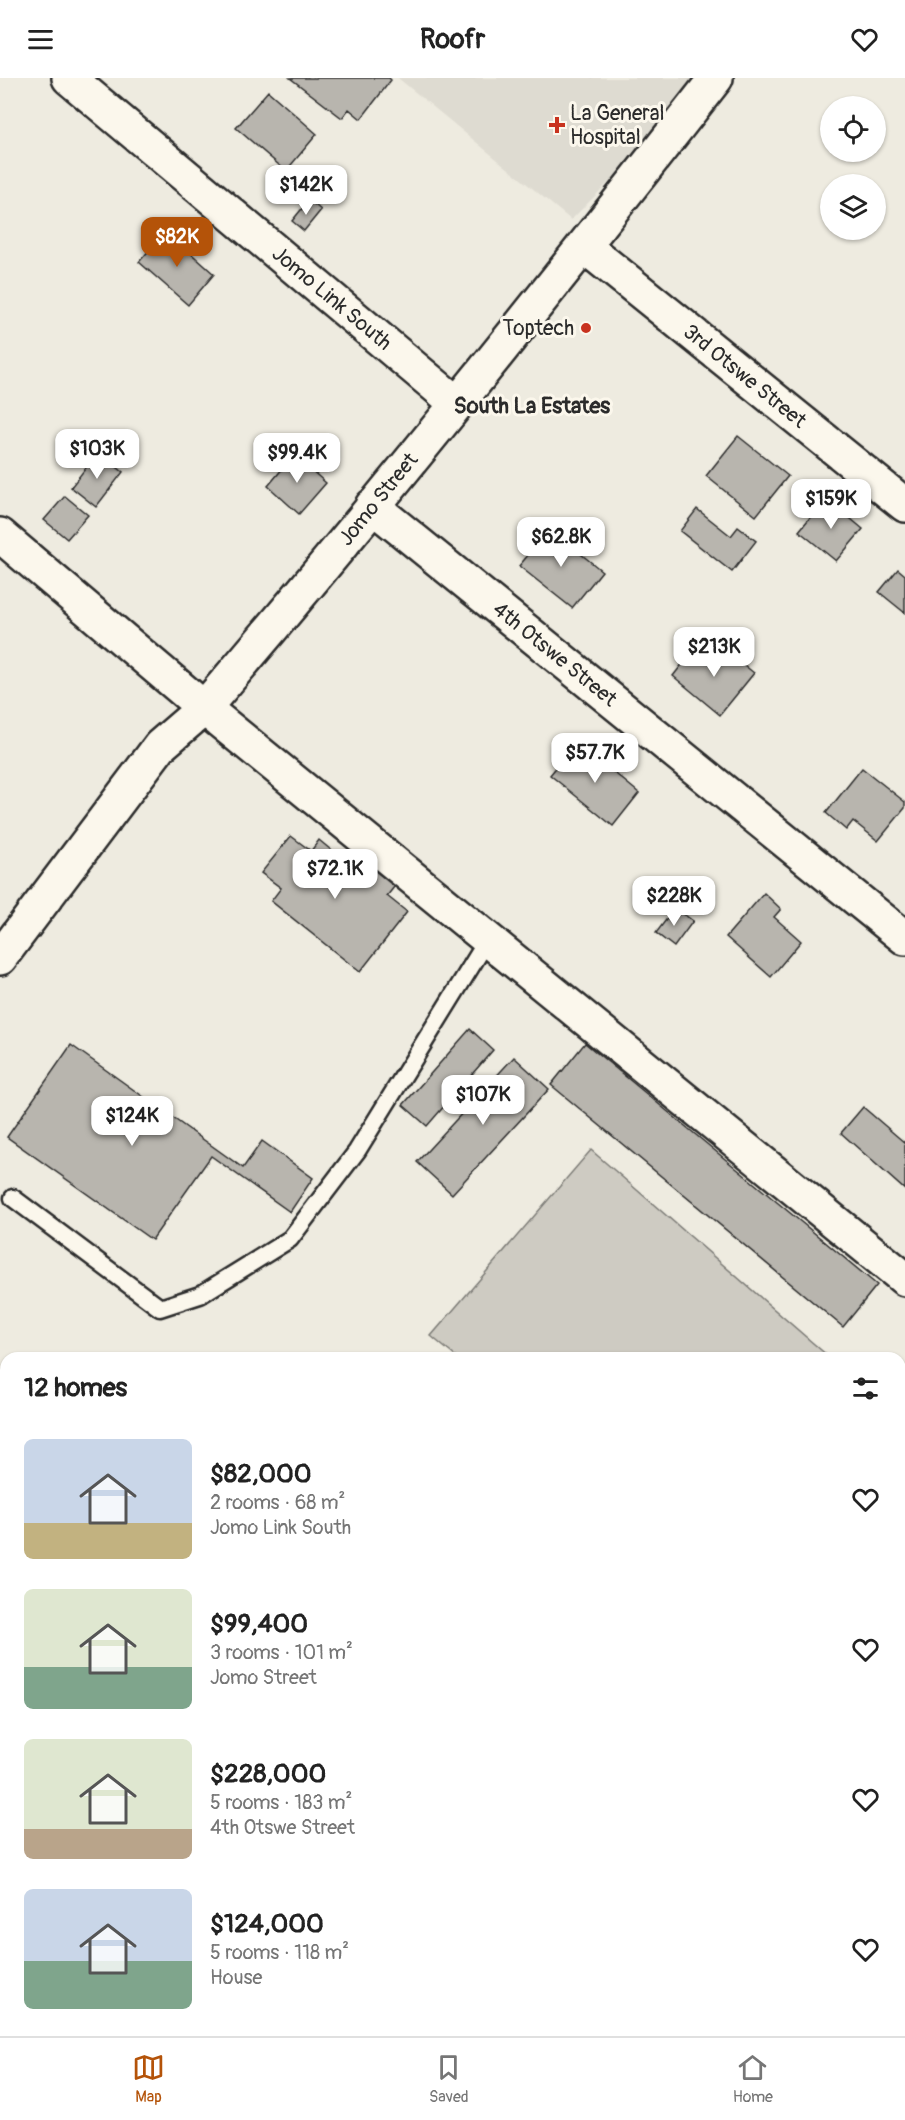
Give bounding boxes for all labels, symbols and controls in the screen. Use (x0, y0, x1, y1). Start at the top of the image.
icon: menu (24, 23, 57, 56)
text: Roofr (420, 23, 485, 56)
icon: heart (848, 23, 881, 56)
map controls (820, 96, 886, 240)
button: locate (820, 96, 886, 162)
place label: La General Hospital (570, 100, 665, 151)
marker: La General Hospital (548, 116, 566, 134)
pin: $142K (264, 165, 348, 216)
text: $142K (279, 172, 333, 197)
button: layers (820, 174, 886, 240)
pin: $82K (141, 217, 213, 268)
text: $82K (155, 224, 199, 249)
street label: Jomo Link South (266, 240, 397, 356)
place label: Toptech (503, 315, 574, 342)
street label: 3rd Otswe Street (678, 318, 812, 435)
marker: Toptech (579, 321, 593, 335)
district label: South La Estates (454, 392, 610, 420)
pin: $103K (55, 429, 139, 480)
pin: $99.4K (248, 433, 346, 484)
text: $103K (69, 436, 125, 461)
text: $99.4K (267, 440, 327, 465)
street label: Jomo Street (333, 447, 425, 551)
pin: $159K (789, 479, 873, 530)
text: $159K (805, 486, 857, 511)
pin: $62.8K (512, 517, 610, 568)
text: $62.8K (531, 524, 591, 549)
street label: 4th Otswe Street (487, 596, 623, 713)
pin: $213K (672, 627, 756, 678)
text: $213K (687, 634, 741, 659)
pin: $57.7K (546, 733, 644, 784)
text: $57.7K (565, 740, 625, 765)
pin: $72.1K (286, 849, 384, 900)
text: $72.1K (307, 856, 363, 881)
pin: $228K (632, 876, 716, 927)
text: $228K (646, 883, 702, 908)
pin: $107K (441, 1075, 525, 1126)
text: $107K (456, 1082, 510, 1107)
pin: $124K (90, 1096, 174, 1147)
text: $124K (105, 1103, 159, 1128)
text: 12 homes (24, 1372, 127, 1404)
icon: filters (849, 1372, 882, 1405)
text: $82,000 (210, 1458, 312, 1490)
icon: home (72, 1463, 144, 1535)
icon: heart (849, 1483, 882, 1516)
text: 2 rooms · 68 m² (210, 1490, 345, 1515)
text: Jomo Link South (210, 1515, 351, 1540)
text: $99,400 (210, 1608, 308, 1640)
icon: home (72, 1613, 144, 1685)
icon: heart (849, 1633, 882, 1666)
text: 3 rooms · 101 m² (210, 1640, 353, 1665)
text: Jomo Street (210, 1665, 317, 1690)
text: $228,000 (210, 1758, 326, 1790)
icon: home (72, 1763, 144, 1835)
icon: heart (849, 1783, 882, 1816)
text: 5 rooms · 183 m² (210, 1790, 352, 1815)
text: 4th Otswe Street (210, 1815, 355, 1840)
text: $124,000 (210, 1908, 324, 1940)
icon: home (72, 1913, 144, 1985)
icon: heart (849, 1933, 882, 1966)
text: 5 rooms · 118 m² (210, 1940, 349, 1965)
text: House (210, 1965, 262, 1990)
tab: Map (132, 2051, 165, 2107)
tab: Saved (429, 2051, 469, 2107)
tab: Home (733, 2051, 773, 2107)

